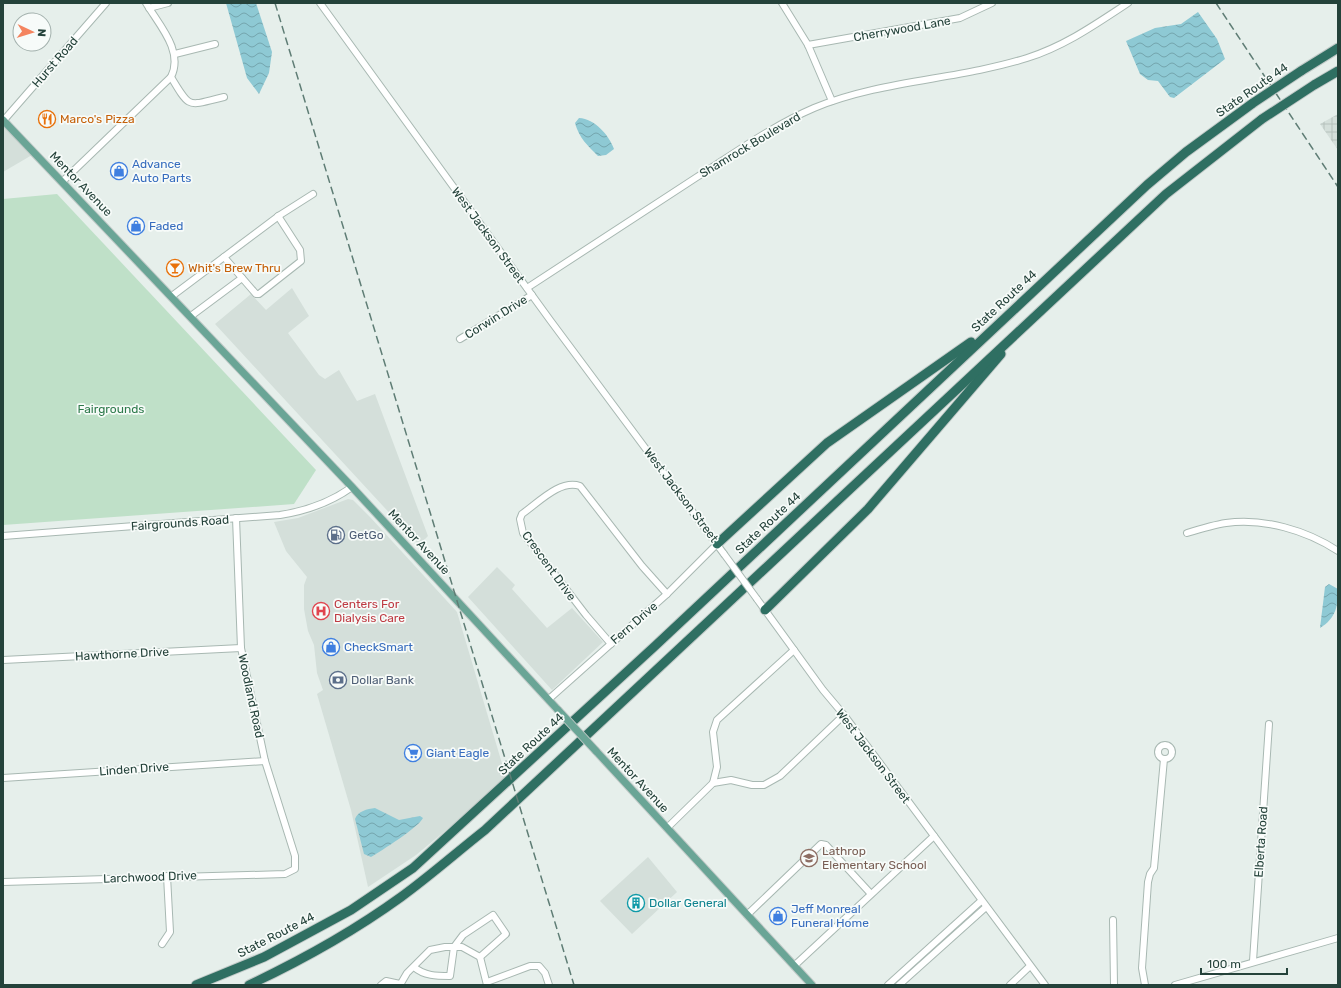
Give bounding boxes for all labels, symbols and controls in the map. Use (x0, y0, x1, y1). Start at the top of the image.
north arrow (12, 12, 52, 52)
street label: Cherrywood Lane (852, 14, 952, 44)
text: N (35, 28, 48, 37)
street label: Hurst Road (29, 34, 81, 90)
street label: State Route 44 (1213, 60, 1291, 120)
restaurant icon: Marco's Pizza (37, 109, 57, 129)
street label: Shamrock Boulevard (697, 109, 803, 181)
place label: Marco's Pizza (60, 112, 135, 126)
street label: Mentor Avenue (47, 149, 115, 219)
place label: Advance Auto Parts (132, 157, 191, 185)
shop icon: Advance Auto Parts (109, 161, 129, 181)
street label: West Jackson Street (449, 185, 528, 286)
shop icon: Faded (126, 216, 146, 236)
place label: Faded (149, 219, 183, 233)
bar icon: Whit's Brew Thru (165, 258, 185, 278)
place label: Whit's Brew Thru (188, 261, 281, 275)
street label: State Route 44 (968, 267, 1040, 335)
street label: Corwin Drive (462, 292, 530, 342)
park label: Fairgrounds (78, 402, 144, 416)
street label: West Jackson Street (641, 445, 721, 545)
street label: State Route 44 (732, 489, 804, 557)
street label: Mentor Avenue (385, 507, 453, 578)
street label: Fairgrounds Road (130, 513, 230, 533)
fuel station icon: GetGo (326, 525, 346, 545)
place label: GetGo (349, 528, 384, 542)
street label: Crescent Drive (519, 529, 579, 604)
place label: Centers For Dialysis Care (334, 597, 405, 625)
street label: Fern Drive (608, 599, 660, 647)
hospital icon: Centers For Dialysis Care (311, 601, 331, 621)
shop icon: CheckSmart (321, 637, 341, 657)
place label: CheckSmart (344, 640, 413, 654)
street label: Hawthorne Drive (75, 645, 170, 663)
street label: Woodland Road (235, 653, 267, 739)
bank icon: Dollar Bank (328, 670, 348, 690)
place label: Dollar Bank (351, 673, 415, 687)
street label: West Jackson Street (833, 706, 913, 806)
street label: State Route 44 (495, 710, 567, 778)
supermarket icon: Giant Eagle (403, 743, 423, 763)
street label: Mentor Avenue (604, 745, 672, 816)
place label: Giant Eagle (426, 746, 489, 760)
street label: Linden Drive (99, 760, 170, 778)
street label: Elberta Road (1252, 806, 1270, 878)
place label: Lathrop Elementary School (822, 844, 927, 872)
school or university icon: Lathrop Elementary School (799, 848, 819, 868)
street label: Larchwood Drive (103, 868, 197, 886)
building icon: Dollar General (626, 893, 646, 913)
place label: Dollar General (649, 896, 727, 910)
place label: Jeff Monreal Funeral Home (791, 902, 869, 930)
shop icon: Jeff Monreal Funeral Home (768, 906, 788, 926)
street label: State Route 44 (235, 909, 317, 960)
scale bar (1201, 950, 1287, 976)
text: 100 m (1207, 957, 1241, 971)

